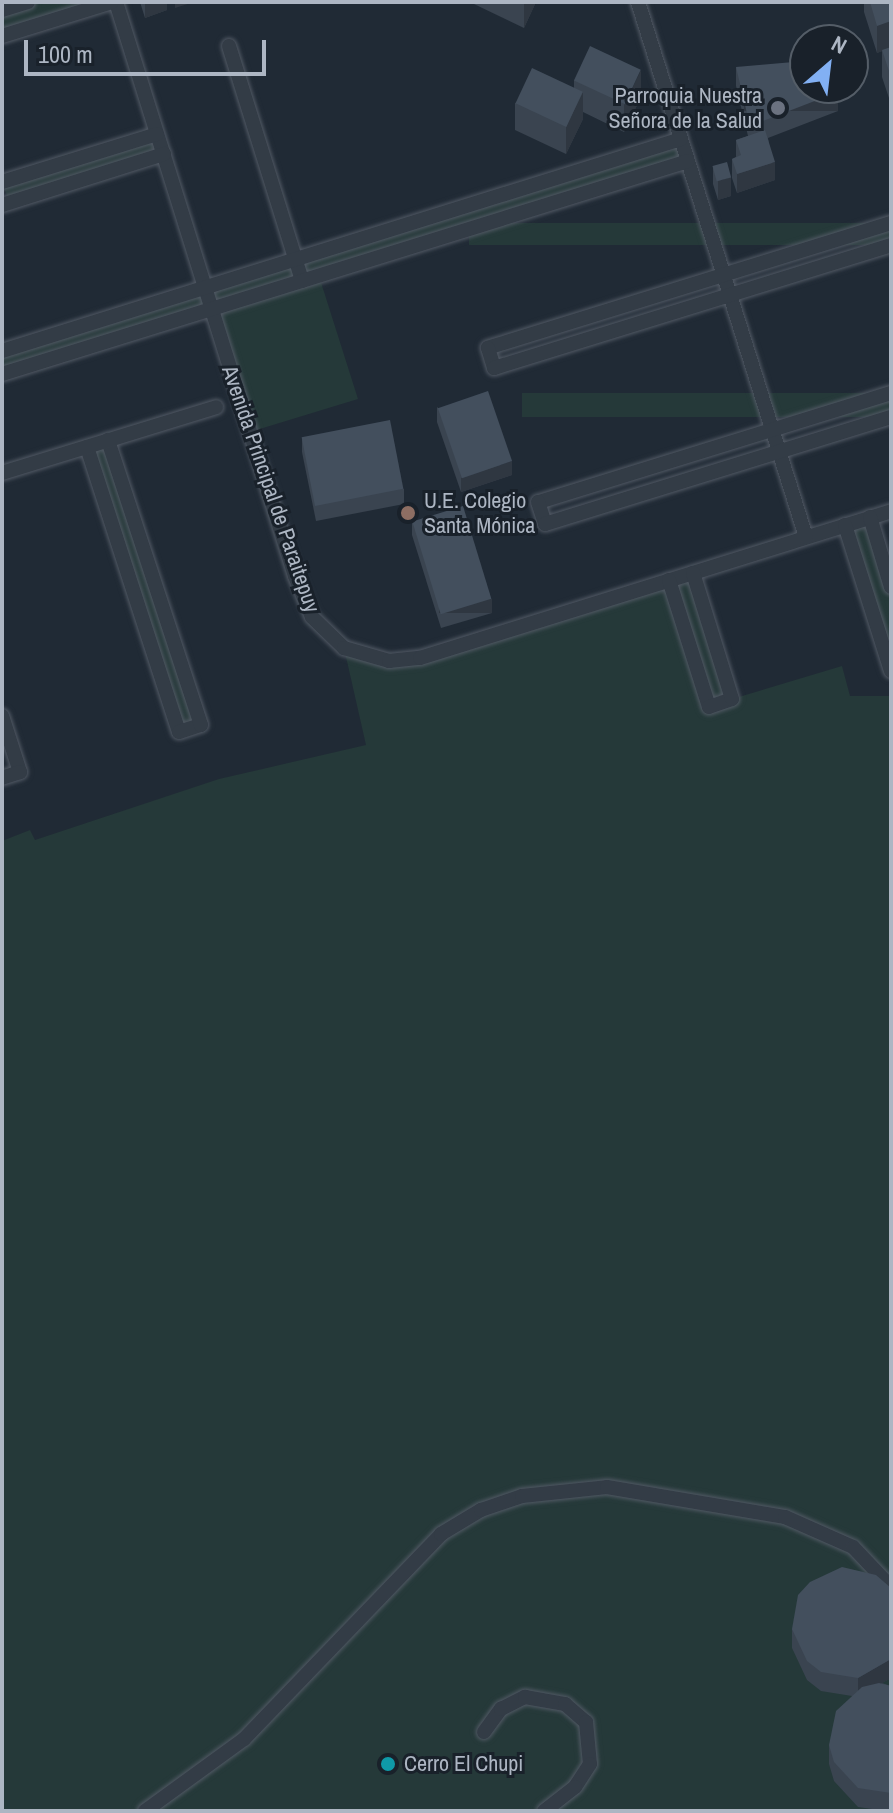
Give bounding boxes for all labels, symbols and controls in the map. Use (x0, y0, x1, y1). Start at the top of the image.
scale bar (28, 24, 270, 74)
north arrow (789, 24, 869, 104)
text: N (827, 28, 852, 61)
text: 100 m (38, 38, 93, 70)
place label: Parroquia Nuestra Señora de la Salud (609, 82, 762, 134)
marker: Parroquia Nuestra Señora de la Salud (769, 99, 787, 117)
street label: Avenida Principal de Paraitepuy (216, 362, 326, 616)
place label: U.E. Colegio Santa Mónica (424, 487, 535, 538)
marker: U.E. Colegio Santa Mónica (399, 504, 417, 522)
place label: Cerro El Chupi (404, 1751, 523, 1777)
marker: Cerro El Chupi (379, 1755, 397, 1773)

